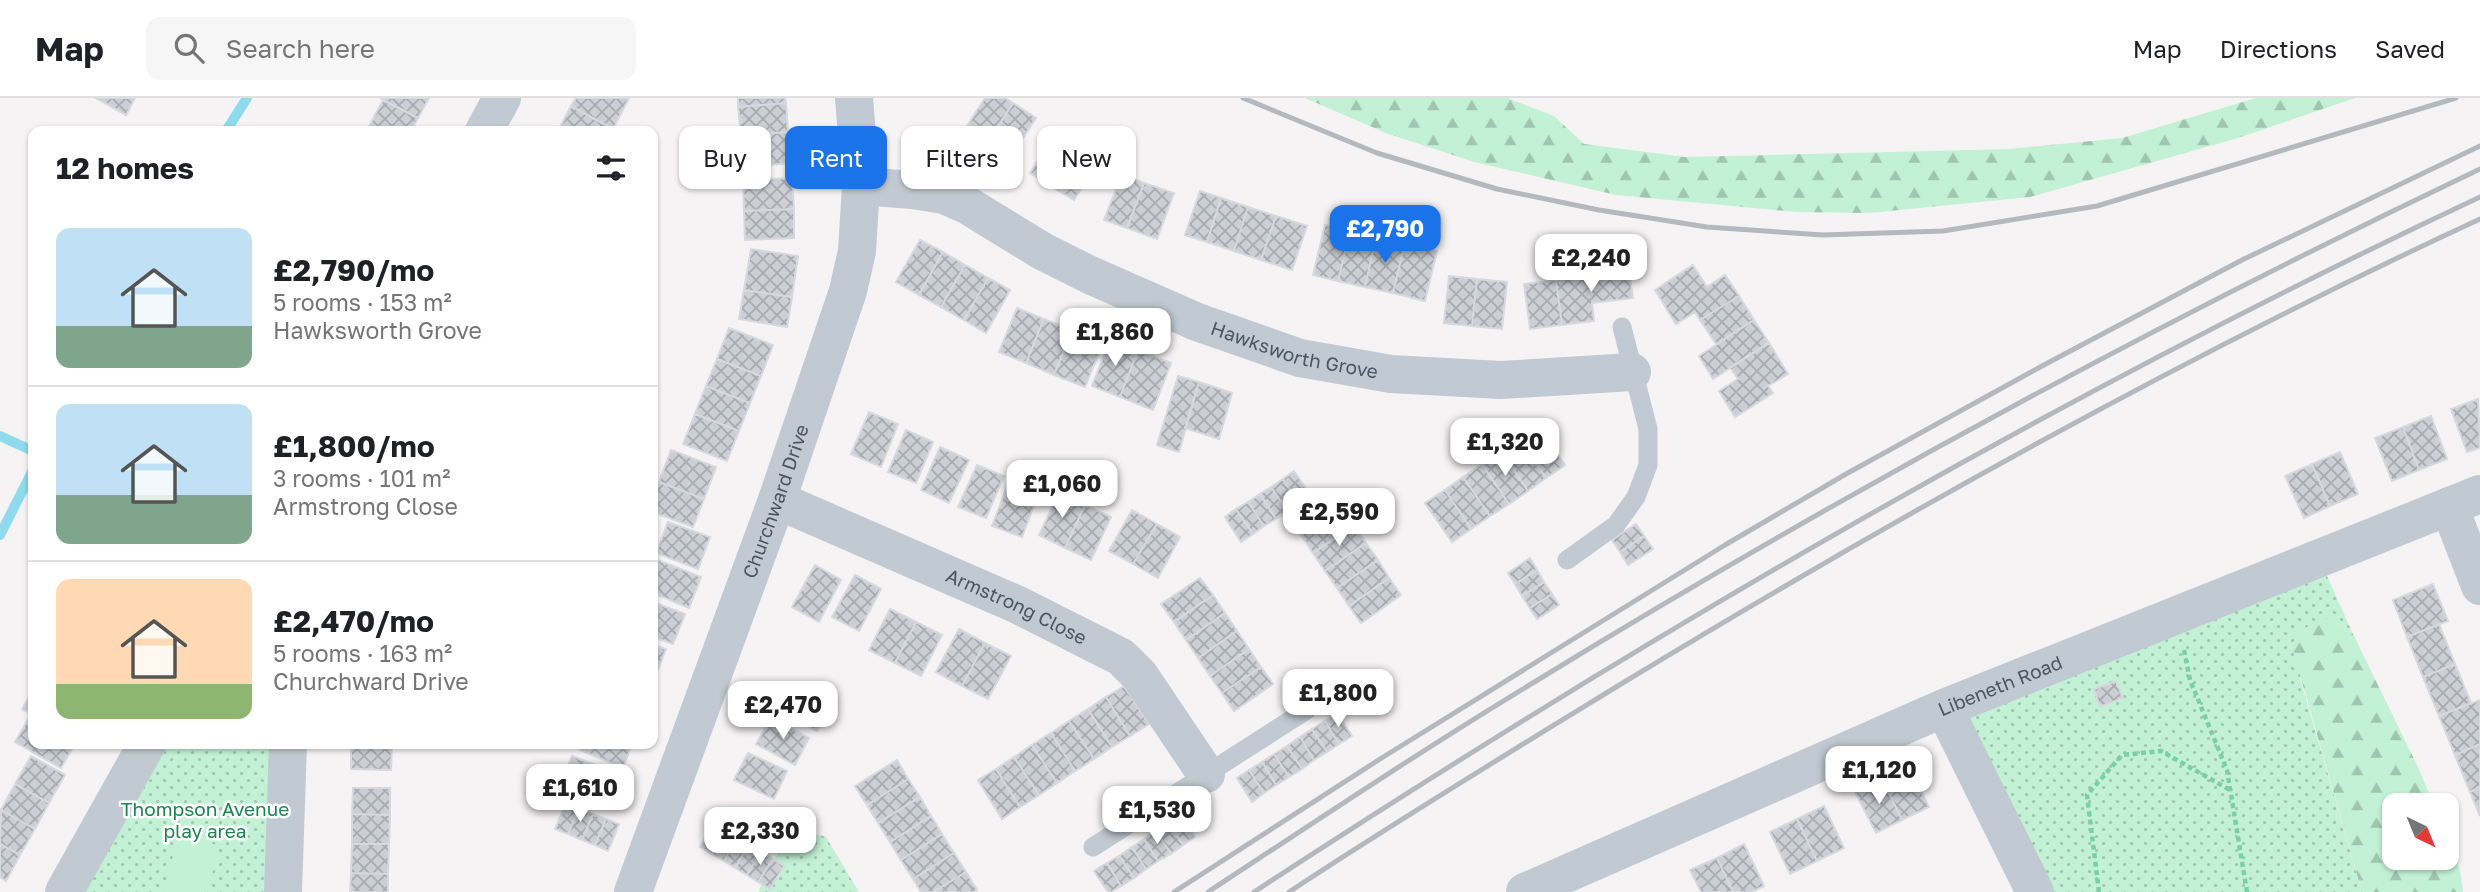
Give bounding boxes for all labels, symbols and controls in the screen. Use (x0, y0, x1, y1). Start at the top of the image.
search box (146, 17, 636, 80)
text: Map (35, 29, 104, 68)
icon: search (170, 29, 208, 67)
text: Search here (226, 33, 375, 64)
text: Map (2133, 34, 2182, 63)
text: Directions (2220, 34, 2337, 63)
text: Saved (2375, 34, 2445, 63)
chip: Buy (679, 126, 771, 189)
chip: Rent (785, 126, 887, 189)
chip: Filters (901, 126, 1023, 189)
chip: New (1037, 126, 1136, 189)
icon: filters (592, 149, 630, 187)
text: 12 homes (56, 150, 194, 186)
pin: £2,790 (1328, 206, 1442, 265)
text: £2,790 (1346, 214, 1424, 242)
pin: £2,240 (1534, 234, 1648, 294)
text: £2,240 (1551, 243, 1631, 271)
text: £2,790/mo (273, 252, 434, 288)
icon: home (112, 256, 196, 340)
text: 5 rooms · 153 m² (273, 288, 452, 316)
pin: £1,860 (1058, 308, 1172, 368)
text: Hawksworth Grove (273, 316, 482, 344)
street label: Hawksworth Grove (1208, 316, 1380, 383)
text: £1,860 (1076, 317, 1154, 345)
pin: £1,320 (1448, 418, 1562, 478)
street label: Churchward Drive (737, 421, 813, 581)
text: £1,320 (1466, 427, 1544, 455)
text: £1,800/mo (273, 428, 435, 464)
icon: home (112, 432, 196, 516)
pin: £1,060 (1005, 460, 1119, 520)
text: 3 rooms · 101 m² (273, 464, 450, 492)
text: £1,060 (1023, 469, 1101, 497)
pin: £2,590 (1282, 489, 1396, 548)
text: Armstrong Close (273, 492, 458, 520)
text: £2,590 (1299, 497, 1379, 525)
street label: Armstrong Close (943, 563, 1091, 649)
text: £2,470/mo (273, 603, 434, 639)
icon: home (112, 607, 196, 691)
text: 5 rooms · 163 m² (273, 639, 452, 667)
street label: Libeneth Road (1934, 650, 2065, 720)
text: Churchward Drive (273, 667, 469, 695)
pin: £1,800 (1281, 670, 1395, 729)
text: £1,800 (1298, 678, 1378, 706)
pin: £2,470 (726, 682, 840, 741)
text: £2,470 (744, 690, 822, 718)
pin: £1,120 (1822, 746, 1936, 806)
text: £1,120 (1841, 755, 1917, 783)
pin: £1,610 (523, 764, 637, 824)
text: £1,610 (542, 773, 618, 801)
pin: £1,530 (1100, 786, 1214, 846)
north arrow (2382, 793, 2459, 870)
map controls (2382, 793, 2459, 870)
text: £1,530 (1118, 795, 1196, 823)
park label: Thompson Avenue play area (121, 797, 289, 842)
pin: £2,330 (703, 808, 817, 867)
text: £2,330 (720, 816, 800, 844)

